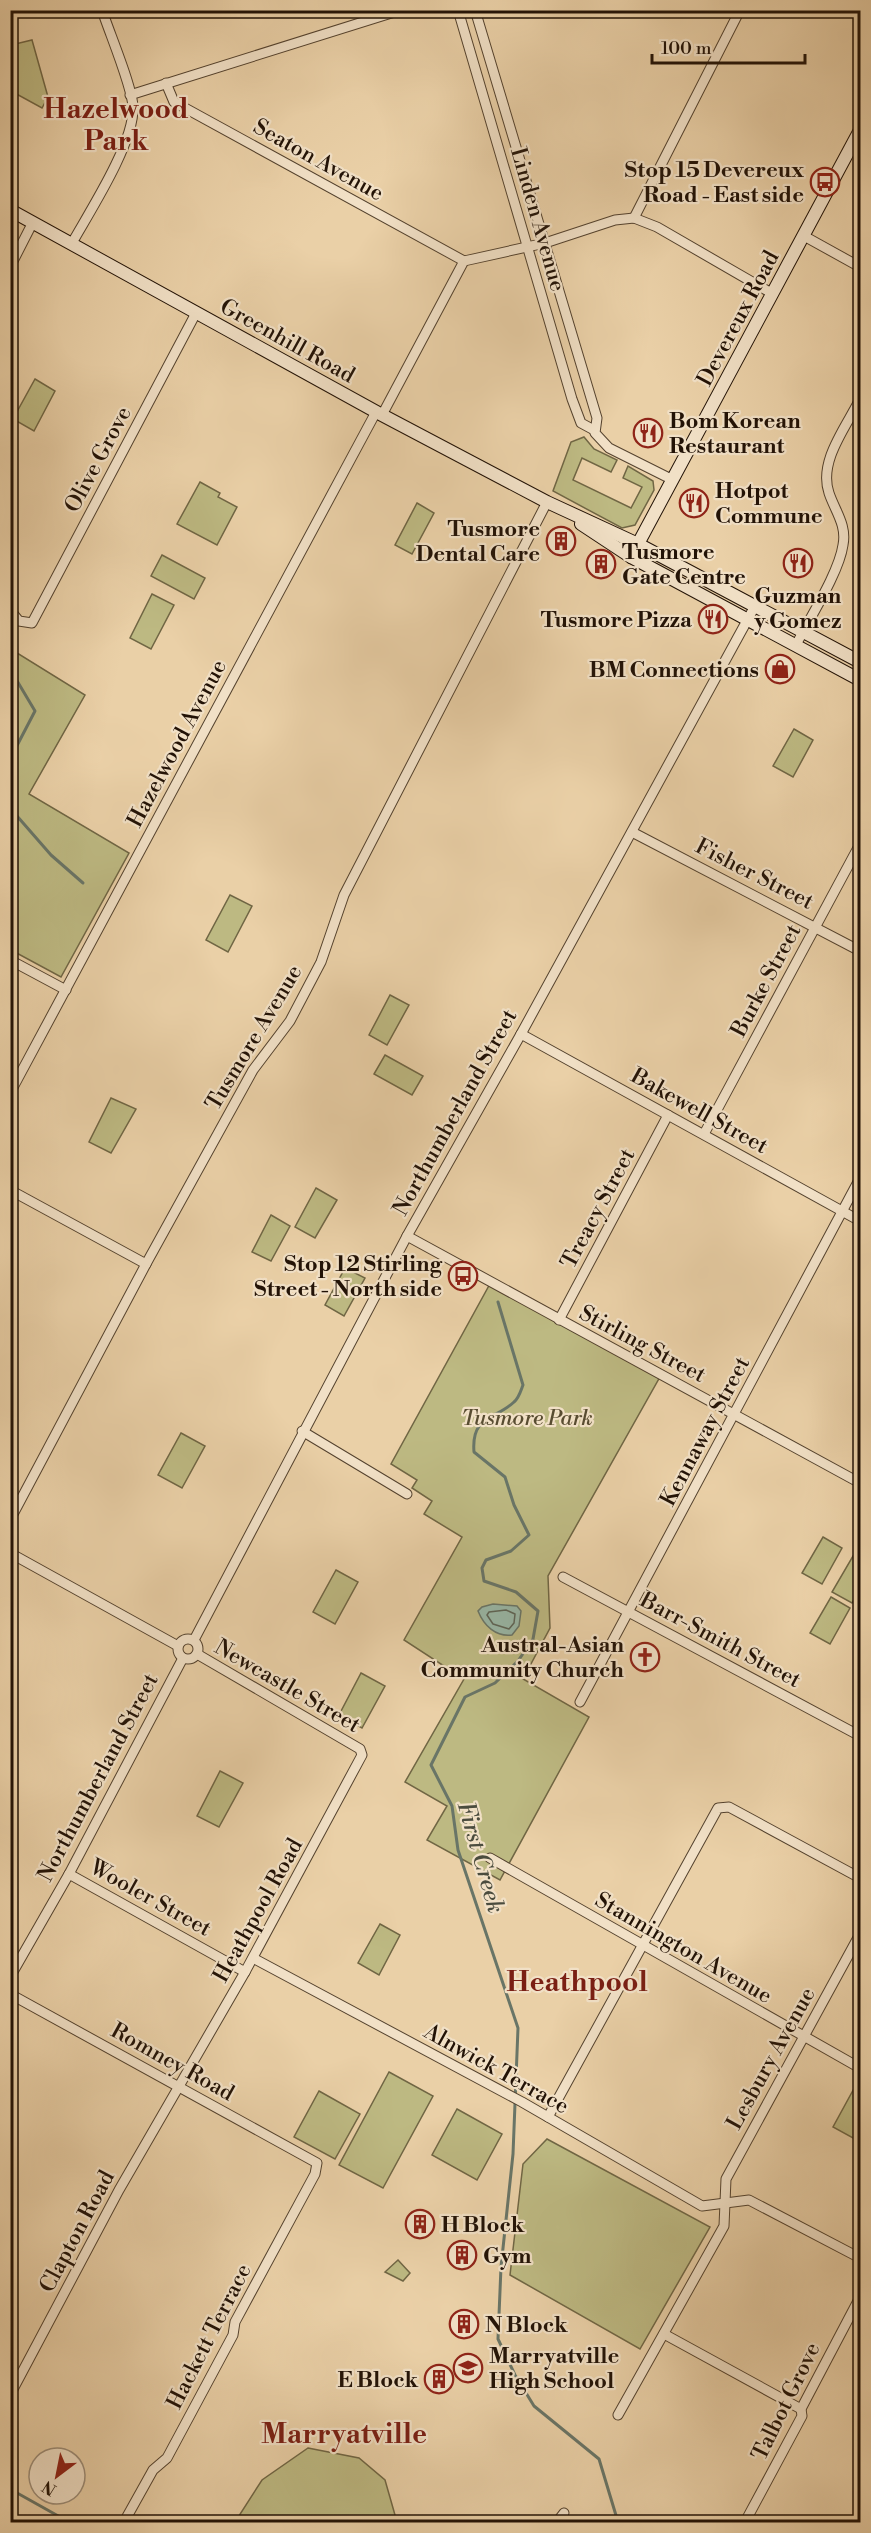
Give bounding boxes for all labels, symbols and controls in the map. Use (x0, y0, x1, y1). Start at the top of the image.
scale bar (652, 27, 805, 65)
text: 100 m (661, 37, 712, 60)
district label: Hazelwood Park (43, 92, 189, 159)
street label: Seaton Avenue (248, 113, 388, 207)
street label: Linden Avenue (504, 144, 571, 295)
place label: Stop 15 Devereux Road - East side (624, 157, 804, 209)
bus stop icon: Stop 15 Devereux Road - East side (809, 166, 841, 198)
street label: Devereux Road (691, 246, 786, 391)
street label: Greenhill Road (215, 293, 360, 390)
street label: Olive Grove (59, 402, 138, 517)
place label: Bom Korean Restaurant (669, 408, 801, 460)
restaurant icon: Bom Korean Restaurant (632, 417, 664, 449)
place label: Hotpot Commune (715, 478, 823, 530)
restaurant icon: Hotpot Commune (678, 487, 710, 519)
place label: Tusmore Dental Care (416, 516, 540, 568)
building icon: Tusmore Dental Care (545, 525, 577, 557)
place label: Tusmore Gate Centre (622, 539, 746, 591)
restaurant icon: Guzman y Gomez (782, 547, 814, 579)
building icon: Tusmore Gate Centre (585, 548, 617, 580)
place label: Guzman y Gomez (753, 583, 842, 635)
restaurant icon: Tusmore Pizza (697, 603, 729, 635)
place label: Tusmore Pizza (541, 607, 693, 634)
shop icon: BM Connections (764, 653, 796, 685)
street label: Hazelwood Avenue (122, 655, 233, 832)
place label: BM Connections (589, 657, 759, 684)
street label: Fisher Street (691, 833, 818, 916)
street label: Burke Street (725, 919, 807, 1043)
street label: Tusmore Avenue (200, 960, 308, 1115)
street label: Northumberland Street (387, 1005, 523, 1221)
street label: Bakewell Street (625, 1062, 773, 1160)
street label: Treacy Street (555, 1144, 641, 1273)
place label: Stop 12 Stirling Street - North side (254, 1251, 443, 1303)
bus stop icon: Stop 12 Stirling Street - North side (447, 1260, 479, 1292)
street label: Stirling Street (574, 1300, 710, 1389)
street label: Kennaway Street (655, 1352, 756, 1511)
park label: Tusmore Park (461, 1405, 593, 1432)
street label: Barr-Smith Street (634, 1586, 806, 1694)
place label: Austral-Asian Community Church (420, 1632, 624, 1684)
street label: Newcastle Street (209, 1634, 365, 1739)
church icon: Austral-Asian Community Church (629, 1641, 661, 1673)
street label: Northumberland Street (32, 1669, 165, 1886)
water label: First Creek (450, 1798, 510, 1917)
street label: Heathpool Road (208, 1834, 309, 1987)
street label: Wooler Street (84, 1853, 216, 1943)
street label: Stannington Avenue (590, 1887, 777, 2010)
district label: Heathpool (506, 1965, 648, 2000)
street label: Lesbury Avenue (721, 1983, 822, 2135)
street label: Romney Road (106, 2017, 239, 2108)
street label: Alnwick Terrace (418, 2018, 573, 2120)
street label: Clapton Road (34, 2166, 121, 2297)
building icon: H Block (404, 2208, 436, 2240)
place label: H Block (441, 2212, 525, 2239)
building icon: Gym (446, 2239, 478, 2271)
place label: Gym (483, 2243, 531, 2270)
street label: Hackett Terrace (161, 2259, 258, 2414)
building icon: N Block (448, 2308, 480, 2340)
place label: N Block (485, 2312, 568, 2339)
street label: Talbot Grove (746, 2338, 827, 2465)
place label: Marryatville High School (489, 2343, 620, 2395)
school or university icon: Marryatville High School (452, 2352, 484, 2384)
building icon: E Block (423, 2363, 455, 2395)
place label: E Block (338, 2367, 418, 2394)
district label: Marryatville (261, 2417, 427, 2452)
north arrow (27, 2446, 87, 2506)
text: N (39, 2476, 60, 2500)

